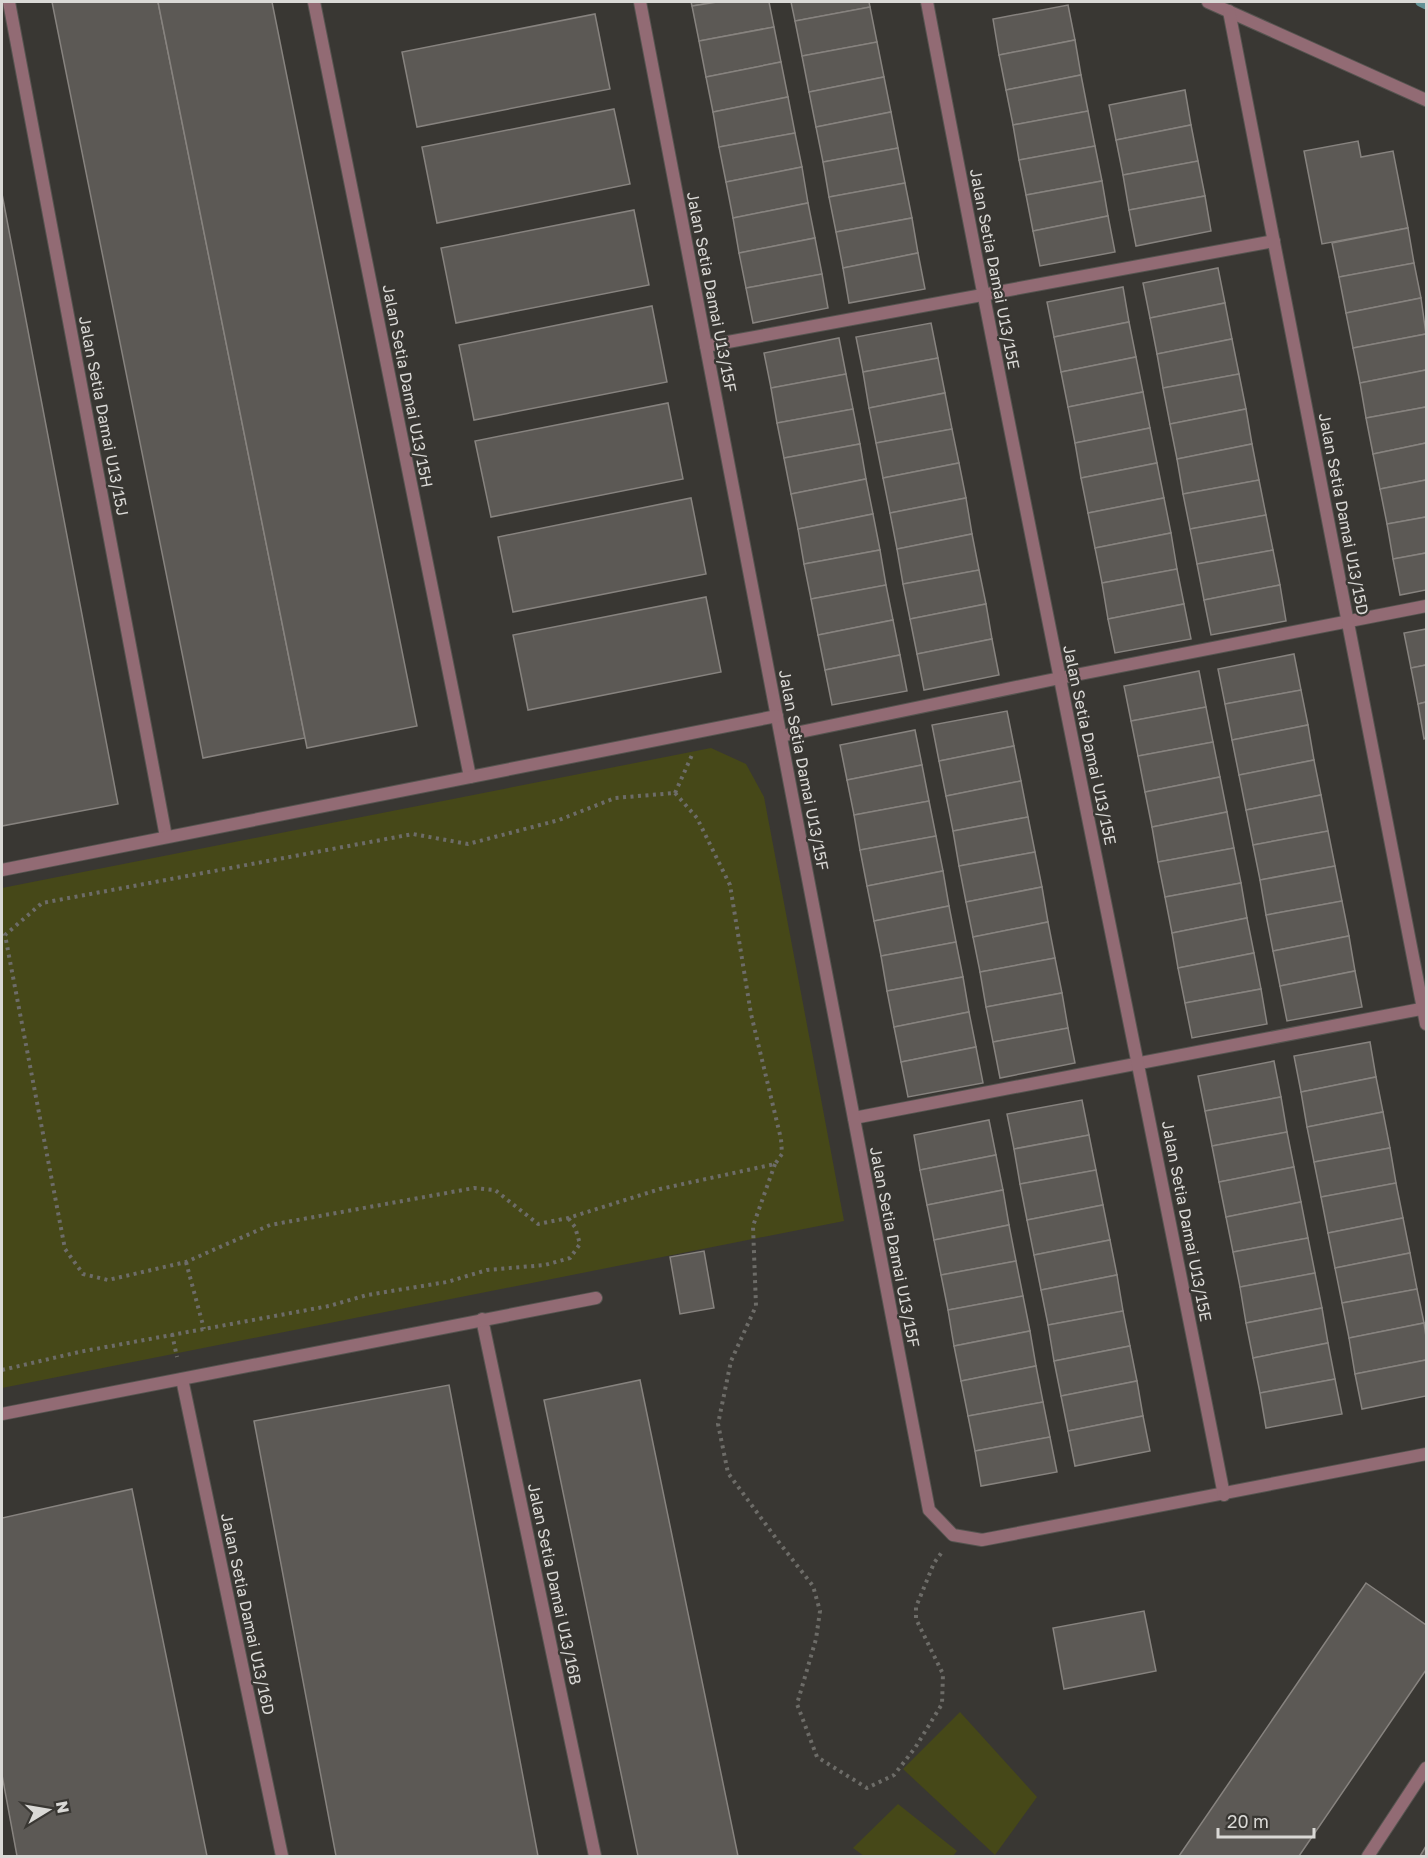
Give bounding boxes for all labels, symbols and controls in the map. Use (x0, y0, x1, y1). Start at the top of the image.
street label: Jalan Setia Damai U13/15E (966, 167, 1024, 371)
street label: Jalan Setia Damai U13/15F (683, 190, 741, 394)
street label: Jalan Setia Damai U13/15H (378, 283, 438, 489)
street label: Jalan Setia Damai U13/15J (75, 314, 133, 518)
street label: Jalan Setia Damai U13/15D (1315, 411, 1373, 617)
street label: Jalan Setia Damai U13/15E (1059, 643, 1121, 847)
street label: Jalan Setia Damai U13/15F (775, 668, 833, 872)
street label: Jalan Setia Damai U13/15E (1158, 1119, 1216, 1323)
street label: Jalan Setia Damai U13/15F (866, 1145, 924, 1349)
street label: Jalan Setia Damai U13/16B (524, 1481, 586, 1687)
street label: Jalan Setia Damai U13/16D (217, 1511, 279, 1717)
north arrow (18, 1780, 78, 1840)
text: N (52, 1799, 74, 1815)
scale bar (1218, 1801, 1314, 1839)
text: 20 m (1227, 1810, 1269, 1832)

